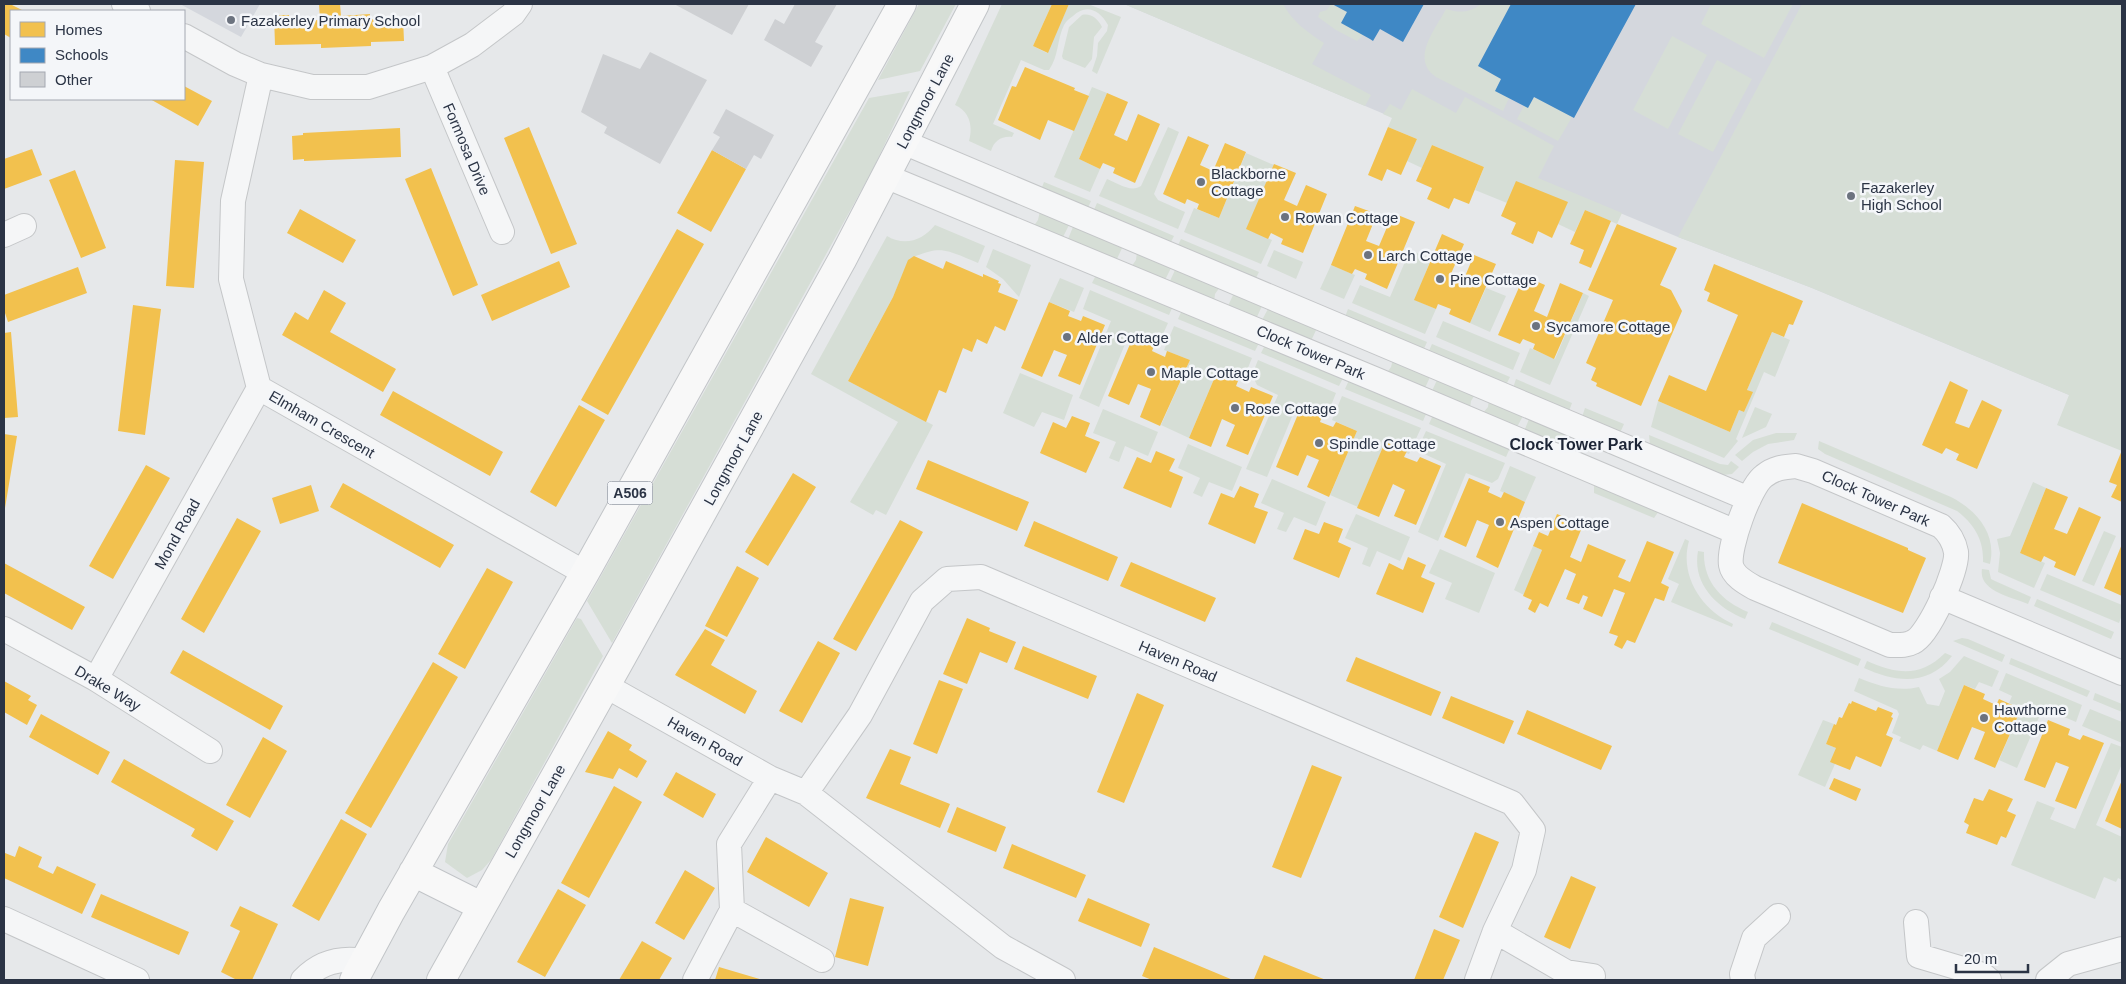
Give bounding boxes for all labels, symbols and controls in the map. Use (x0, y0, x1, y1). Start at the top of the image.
legend (10, 10, 185, 100)
place label: Fazakerley Primary School (241, 12, 420, 29)
marker: Fazakerley Primary School (225, 14, 237, 26)
text: Homes (55, 21, 103, 38)
text: Schools (55, 46, 108, 63)
street label: Longmoor Lane (893, 51, 957, 151)
text: Other (55, 71, 93, 88)
street label: Formosa Drive (440, 100, 494, 198)
place label: Blackborne Cottage (1211, 165, 1286, 199)
marker: Blackborne Cottage (1195, 176, 1207, 188)
place label: Fazakerley High School (1861, 179, 1942, 213)
marker: Fazakerley High School (1845, 190, 1857, 202)
place label: Rowan Cottage (1295, 209, 1398, 226)
marker: Rowan Cottage (1279, 211, 1291, 223)
place label: Larch Cottage (1378, 247, 1472, 264)
marker: Larch Cottage (1362, 249, 1374, 261)
place label: Pine Cottage (1450, 271, 1537, 288)
marker: Pine Cottage (1434, 273, 1446, 285)
place label: Sycamore Cottage (1546, 318, 1670, 335)
marker: Sycamore Cottage (1530, 320, 1542, 332)
street label: Clock Tower Park (1254, 321, 1368, 383)
place label: Alder Cottage (1077, 329, 1169, 346)
marker: Alder Cottage (1061, 331, 1073, 343)
place label: Maple Cottage (1161, 364, 1259, 381)
marker: Maple Cottage (1145, 366, 1157, 378)
street label: Elmham Crescent (266, 387, 379, 462)
place label: Rose Cottage (1245, 400, 1337, 417)
marker: Rose Cottage (1229, 402, 1241, 414)
street label: Longmoor Lane (700, 408, 766, 508)
place label: Spindle Cottage (1329, 435, 1436, 452)
district label: Clock Tower Park (1509, 436, 1643, 453)
marker: Spindle Cottage (1313, 437, 1325, 449)
street label: Clock Tower Park (1819, 467, 1933, 530)
road number: A506 (608, 482, 652, 504)
street label: Mond Road (151, 496, 203, 572)
place label: Aspen Cottage (1510, 514, 1609, 531)
marker: Aspen Cottage (1494, 516, 1506, 528)
street label: Haven Road (1136, 637, 1220, 685)
street label: Drake Way (72, 662, 144, 715)
place label: Hawthorne Cottage (1994, 701, 2067, 735)
marker: Hawthorne Cottage (1978, 712, 1990, 724)
street label: Haven Road (665, 713, 745, 769)
street label: Longmoor Lane (501, 761, 569, 861)
scale bar (1956, 942, 2028, 974)
text: 20 m (1964, 950, 1997, 967)

